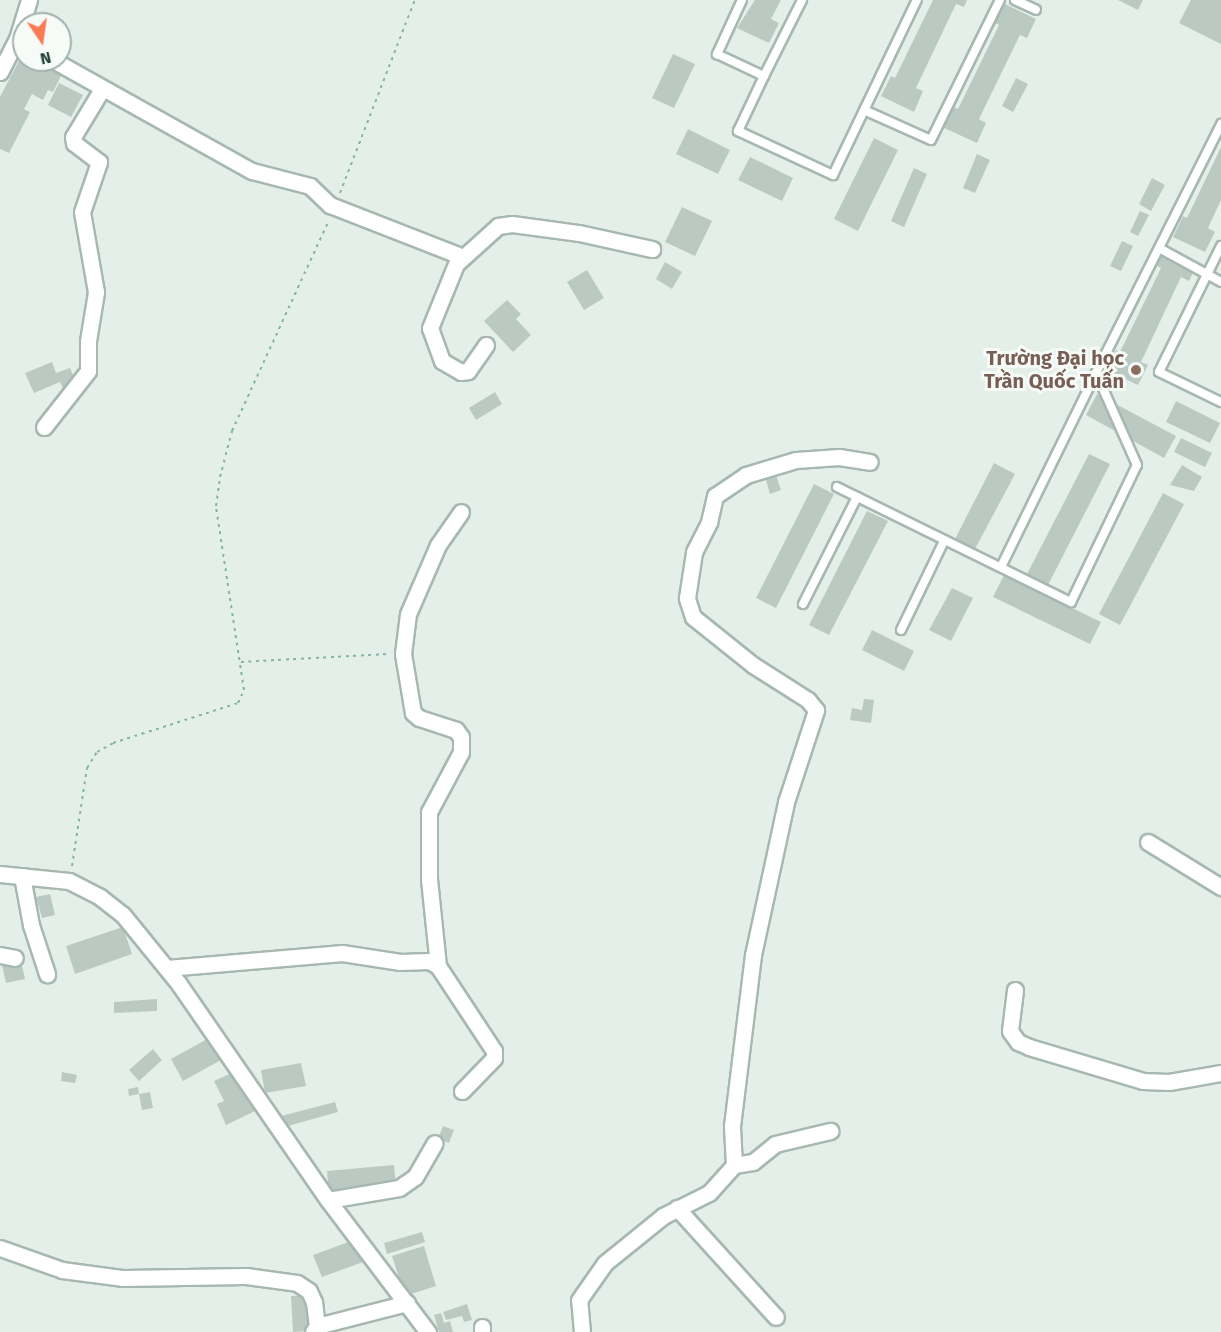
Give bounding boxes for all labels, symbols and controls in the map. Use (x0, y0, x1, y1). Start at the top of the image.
north arrow (12, 12, 72, 72)
text: N (38, 48, 53, 69)
place label: Trường Đại học Trần Quốc Tuấn (984, 346, 1124, 393)
marker: Trường Đại học Trần Quốc Tuấn (1129, 363, 1143, 377)

